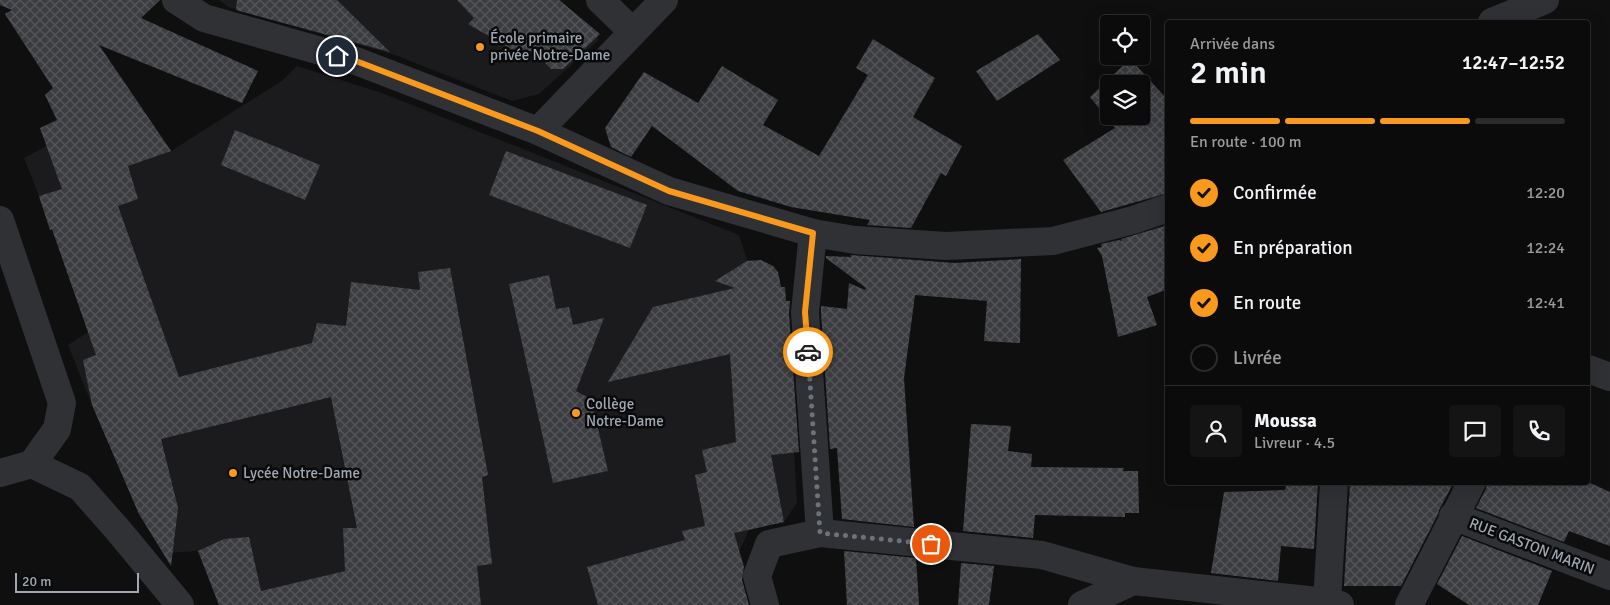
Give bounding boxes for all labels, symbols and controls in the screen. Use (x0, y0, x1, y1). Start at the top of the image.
map controls (1100, 15, 1150, 125)
button: locate (1100, 15, 1150, 65)
place label: École primaire privée Notre-Dame (490, 28, 610, 64)
text: Arrivée dans (1190, 34, 1275, 54)
pin (316, 35, 358, 77)
marker: École primaire privée Notre-Dame (474, 41, 486, 53)
icon: home (323, 42, 351, 70)
text: 12:47–12:52 (1462, 51, 1565, 75)
text: 2 min (1190, 53, 1267, 92)
button: layers (1100, 75, 1150, 125)
text: En route · 100 m (1190, 132, 1302, 152)
icon: check (1190, 179, 1218, 207)
text: Confirmée (1233, 181, 1317, 205)
text: 12:20 (1526, 183, 1565, 203)
icon: check (1190, 234, 1218, 262)
text: En préparation (1233, 236, 1353, 260)
text: 12:24 (1526, 238, 1565, 258)
icon: check (1190, 289, 1218, 317)
text: En route (1233, 291, 1301, 315)
text: 12:41 (1526, 293, 1565, 313)
courier (783, 327, 833, 377)
icon: car (794, 338, 822, 366)
text: Livrée (1233, 346, 1282, 370)
place label: Collège Notre-Dame (586, 395, 664, 430)
button: person (1190, 405, 1242, 457)
button: chat (1449, 405, 1501, 457)
button: phone (1513, 405, 1565, 457)
marker: Collège Notre-Dame (570, 407, 582, 419)
text: Moussa (1254, 409, 1317, 433)
text: Livreur · 4.5 (1254, 433, 1335, 453)
place label: Lycée Notre-Dame (243, 464, 360, 482)
marker: Lycée Notre-Dame (227, 467, 239, 479)
street label: RUE GASTON MARIN (1467, 514, 1597, 578)
pin (910, 523, 952, 565)
icon: bag (917, 530, 945, 558)
scale bar (15, 570, 139, 593)
text: 20 m (22, 573, 51, 590)

